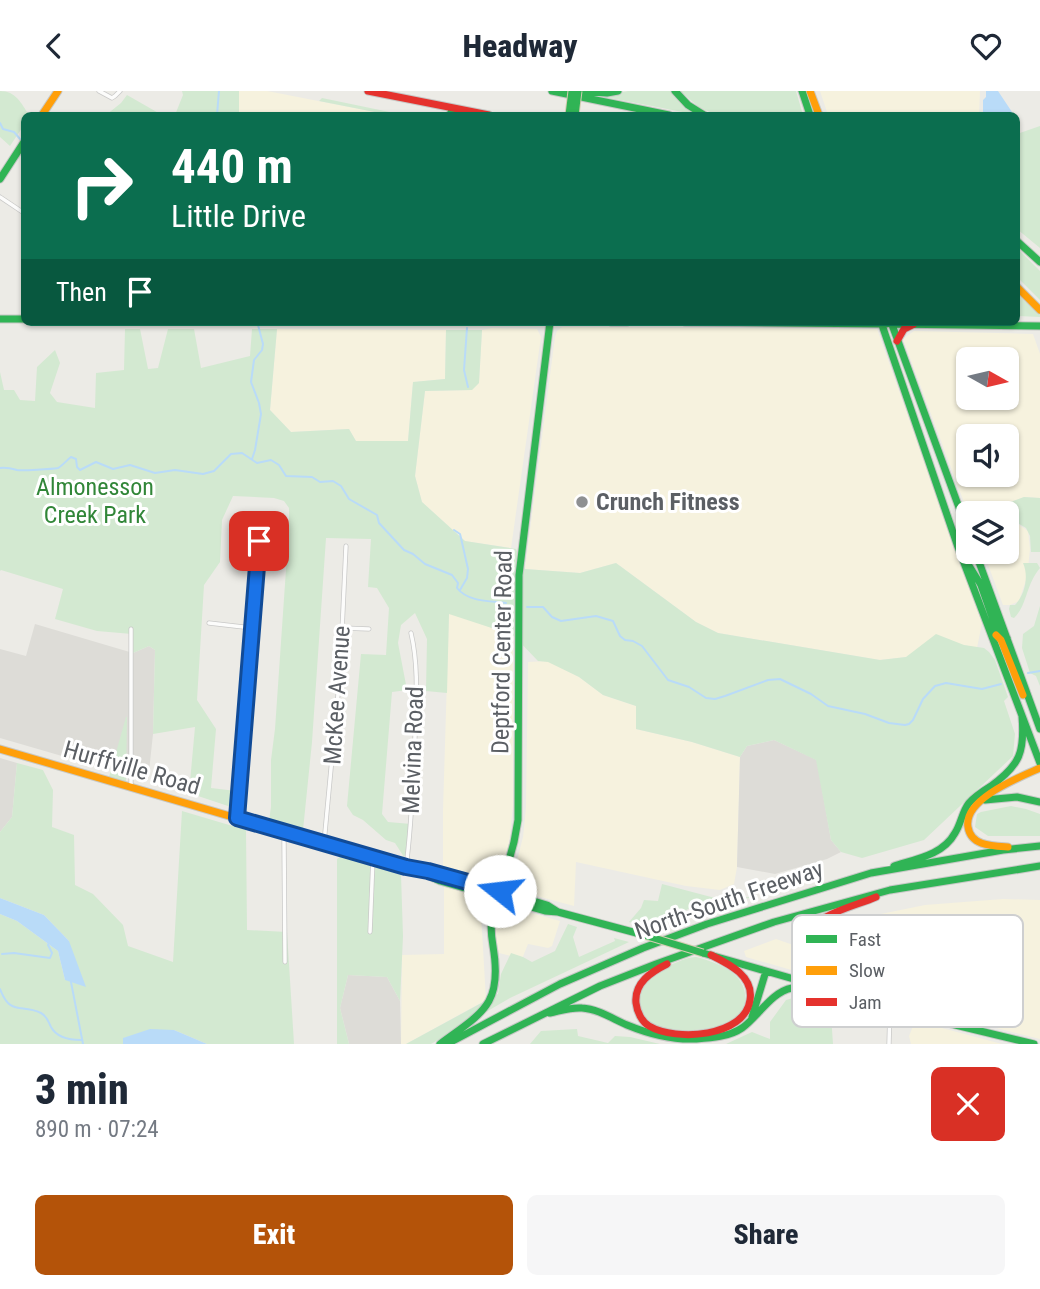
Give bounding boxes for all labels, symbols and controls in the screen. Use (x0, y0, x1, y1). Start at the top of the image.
icon: back (35, 27, 73, 65)
text: Headway (462, 27, 578, 65)
icon: heart (967, 27, 1005, 65)
text: 440 m (171, 138, 293, 195)
icon: right (56, 140, 147, 231)
text: Little Drive (171, 197, 306, 235)
icon: arrive (121, 273, 159, 311)
text: Then (56, 277, 107, 307)
north arrow (956, 347, 1018, 409)
map controls (956, 347, 1019, 564)
button: sound (956, 424, 1019, 487)
park label: Almonesson Creek Park (36, 473, 154, 529)
place label: Crunch Fitness (596, 488, 740, 516)
marker: Crunch Fitness (574, 494, 590, 510)
button: layers (956, 501, 1019, 564)
pin (229, 511, 289, 571)
icon: arrive (240, 522, 278, 560)
street label: Deptford Center Road (486, 550, 518, 754)
street label: McKee Avenue (318, 625, 356, 765)
street label: Melvina Road (397, 686, 429, 814)
street label: Hurffville Road (60, 735, 204, 801)
position arrow (463, 854, 537, 928)
street label: North-South Freeway (631, 855, 827, 945)
legend (792, 915, 1023, 1027)
text: Fast (849, 928, 881, 951)
text: Slow (849, 959, 885, 982)
text: Jam (849, 991, 882, 1014)
text: 3 min (35, 1065, 129, 1114)
button: close (931, 1067, 1005, 1141)
text: 890 m · 07:24 (35, 1116, 159, 1143)
button: Exit (35, 1195, 513, 1275)
button: Share (527, 1195, 1005, 1275)

